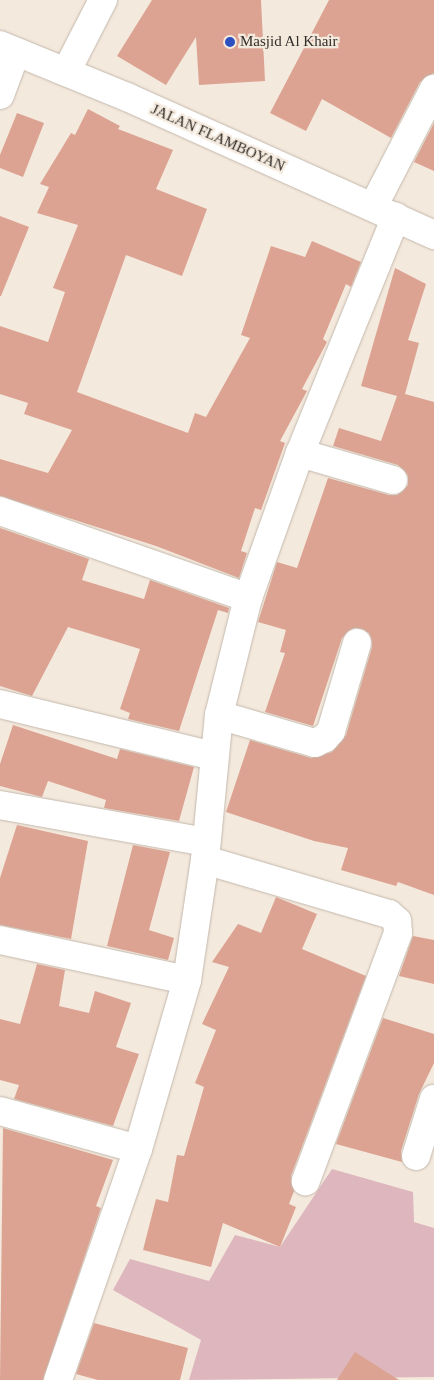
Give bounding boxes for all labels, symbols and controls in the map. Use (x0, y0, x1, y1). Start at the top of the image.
place label: Masjid Al Khair (240, 33, 338, 51)
marker: Masjid Al Khair (224, 36, 236, 48)
street label: JALAN FLAMBOYAN (148, 100, 288, 176)

